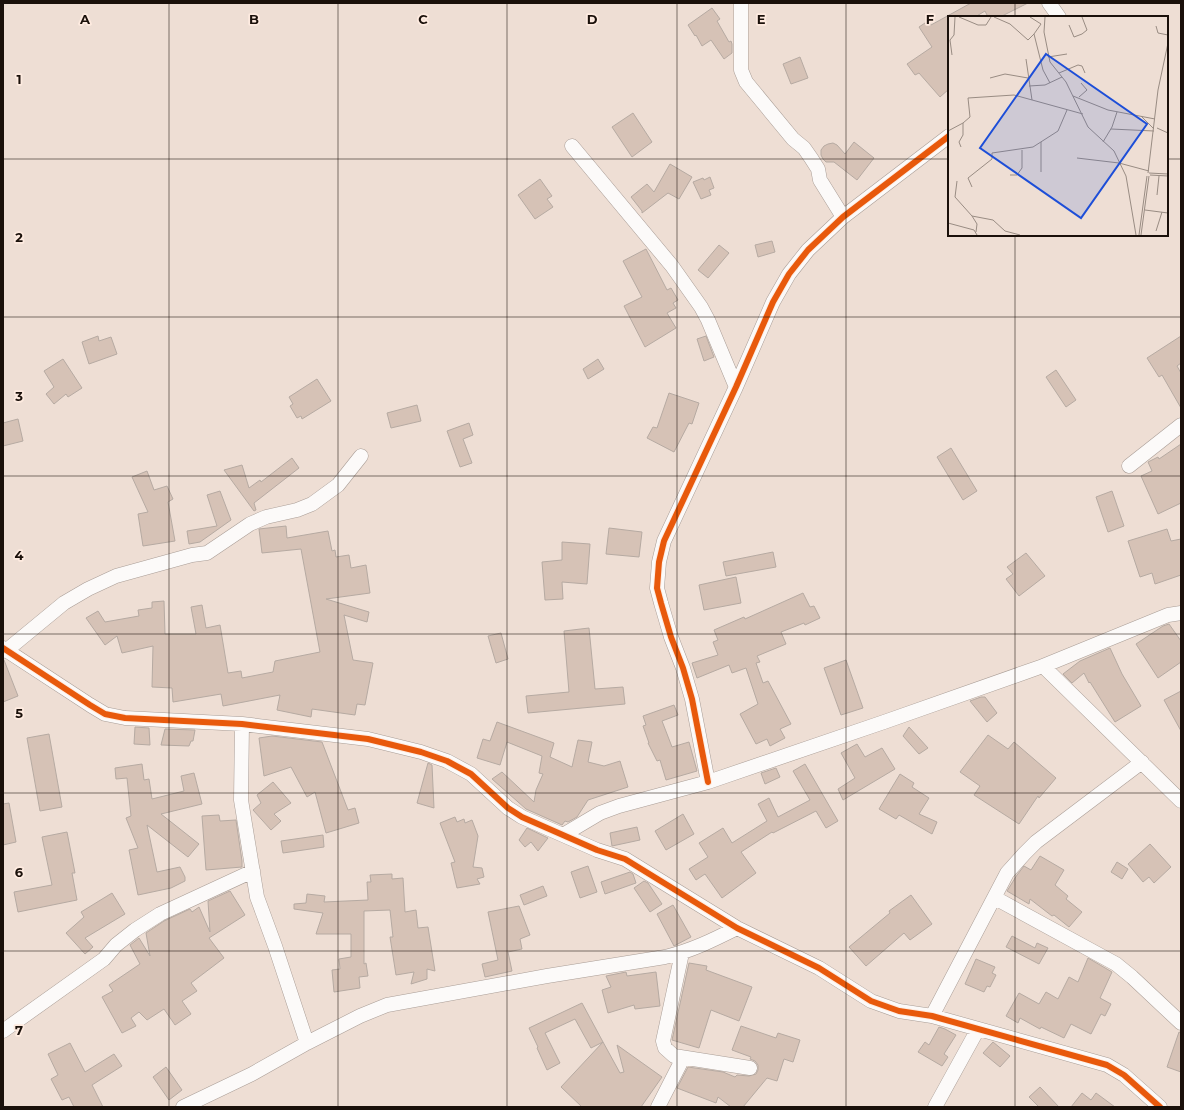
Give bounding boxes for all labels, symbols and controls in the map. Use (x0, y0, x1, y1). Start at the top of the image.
text: A (79, 11, 91, 27)
text: B (249, 11, 259, 27)
text: C (418, 11, 428, 27)
text: D (587, 11, 598, 27)
text: E (757, 11, 766, 27)
text: F (926, 11, 934, 27)
inset map (948, 16, 1168, 236)
text: 1 (16, 71, 22, 87)
text: 2 (15, 229, 23, 245)
text: 3 (14, 388, 23, 404)
text: 4 (15, 547, 24, 563)
text: 5 (15, 705, 23, 721)
text: 6 (15, 864, 24, 880)
text: 7 (15, 1022, 23, 1038)

